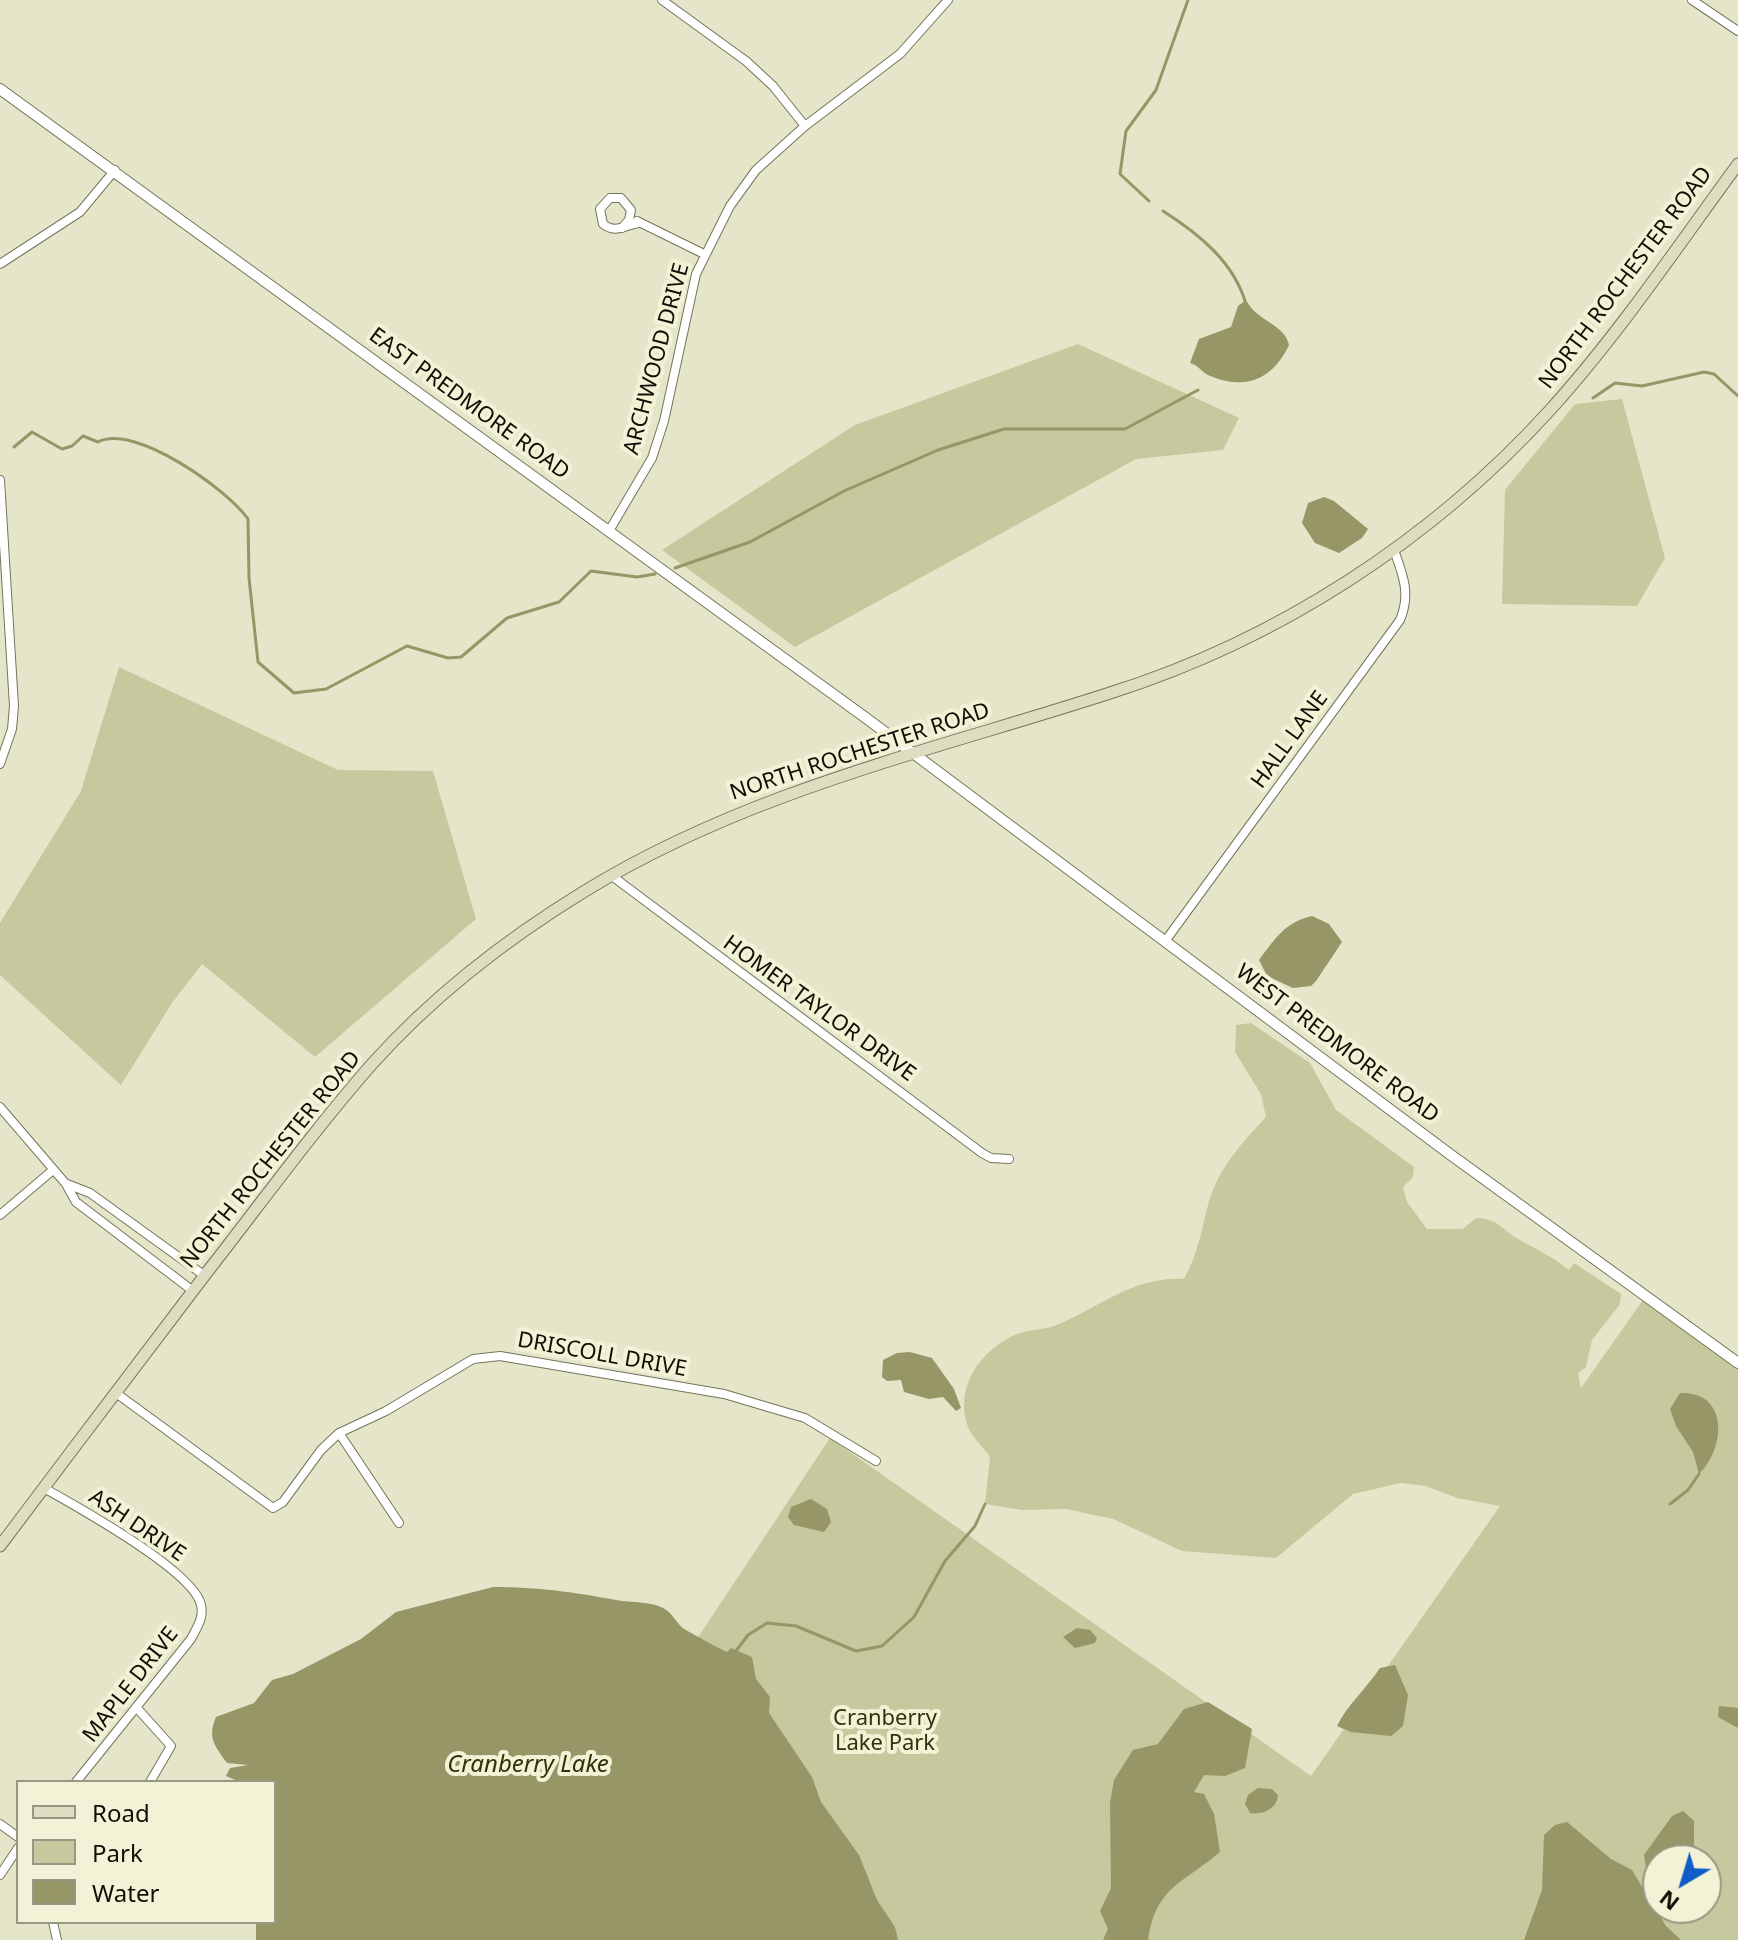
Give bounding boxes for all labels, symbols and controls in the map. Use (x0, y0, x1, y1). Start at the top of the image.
street label: NORTH ROCHESTER ROAD (1534, 162, 1718, 394)
street label: ARCHWOOD DRIVE (619, 260, 695, 458)
street label: EAST PREDMORE ROAD (364, 323, 574, 485)
street label: HALL LANE (1246, 686, 1334, 794)
street label: NORTH ROCHESTER ROAD (727, 697, 993, 807)
street label: HOMER TAYLOR DRIVE (718, 930, 920, 1088)
street label: WEST PREDMORE ROAD (1230, 959, 1444, 1129)
street label: NORTH ROCHESTER ROAD (175, 1046, 367, 1274)
street label: DRISCOLL DRIVE (515, 1327, 689, 1383)
street label: ASH DRIVE (84, 1484, 190, 1568)
street label: MAPLE DRIVE (78, 1622, 184, 1748)
park label: Cranberry Lake Park (833, 1706, 937, 1758)
water label: Cranberry Lake (447, 1751, 609, 1779)
legend (16, 1780, 276, 1924)
text: Road (92, 1796, 150, 1829)
text: Park (92, 1836, 143, 1869)
north arrow (1642, 1844, 1722, 1924)
text: Water (92, 1876, 159, 1909)
text: N (1652, 1884, 1685, 1919)

